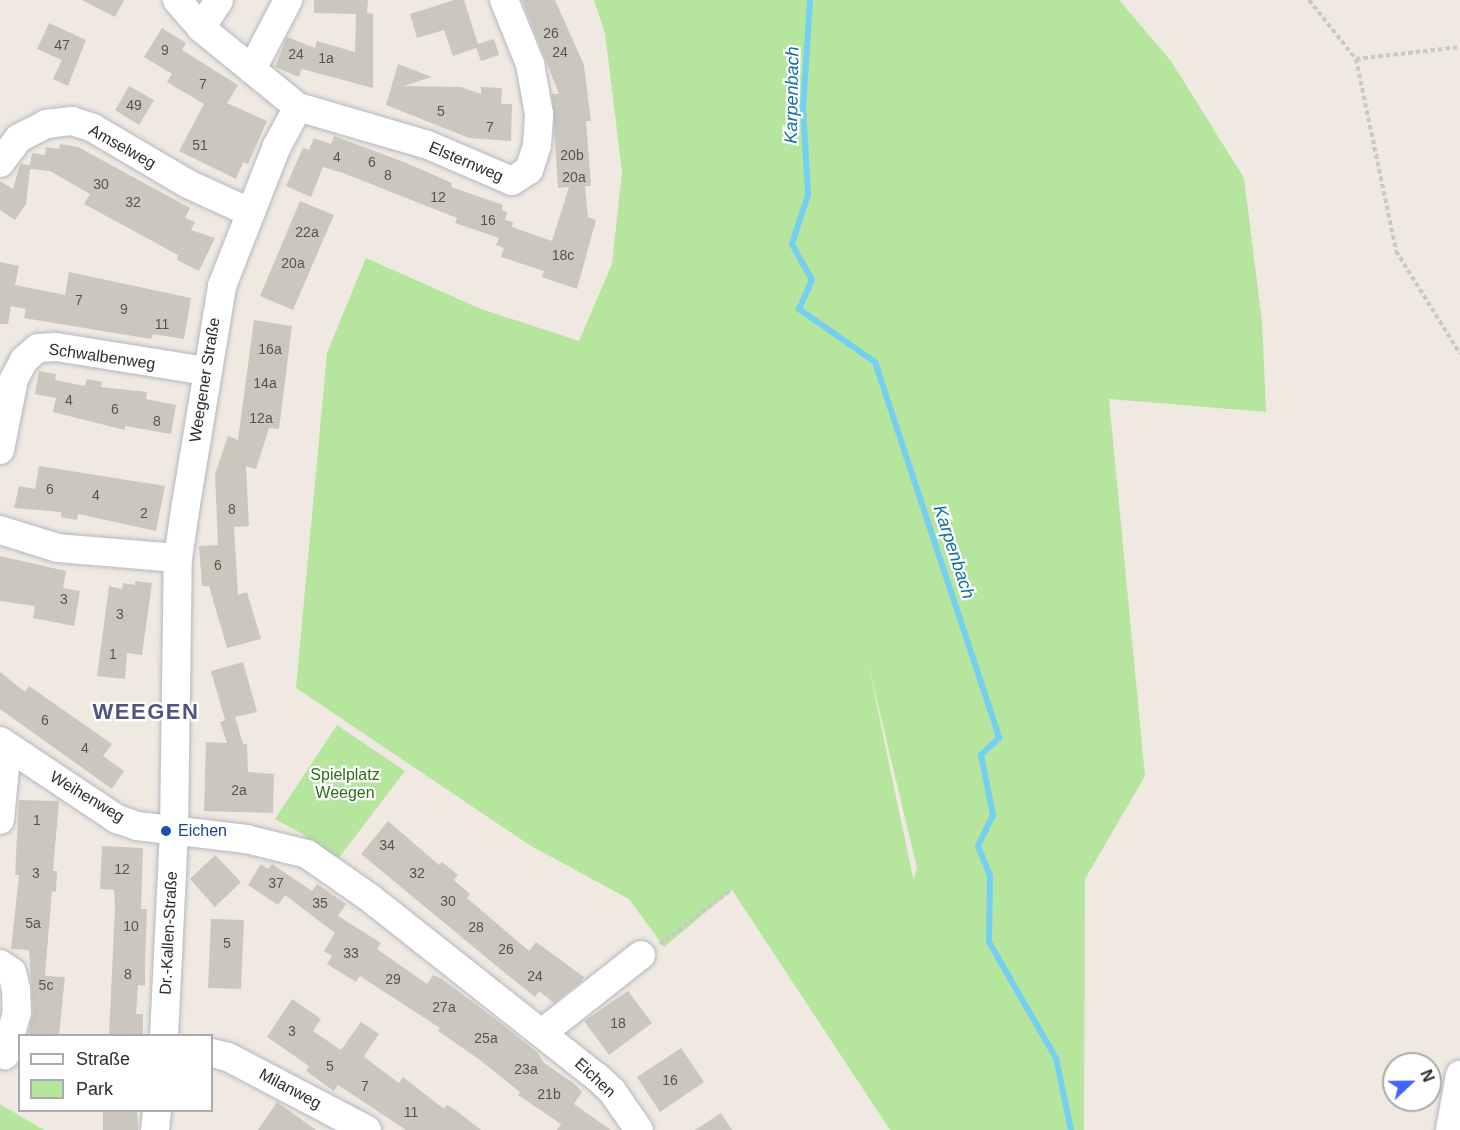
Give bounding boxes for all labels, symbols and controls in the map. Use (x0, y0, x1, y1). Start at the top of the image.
house number: 26 (543, 25, 559, 41)
house number: 47 (54, 37, 70, 53)
house number: 9 (161, 42, 169, 58)
house number: 24 (552, 44, 568, 60)
house number: 24 (288, 46, 304, 62)
water label: Karpenbach (780, 46, 804, 144)
house number: 1a (318, 50, 334, 66)
house number: 7 (199, 76, 207, 92)
house number: 49 (126, 97, 142, 113)
house number: 5 (437, 103, 445, 119)
house number: 7 (486, 119, 494, 135)
street label: Amselweg (85, 121, 159, 173)
house number: 51 (192, 137, 208, 153)
street label: Elsternweg (426, 138, 506, 186)
house number: 20b (560, 147, 584, 163)
house number: 4 (333, 149, 341, 165)
house number: 6 (368, 154, 376, 170)
house number: 8 (384, 167, 392, 183)
house number: 20a (562, 169, 586, 185)
house number: 30 (93, 176, 109, 192)
house number: 12 (430, 189, 446, 205)
house number: 32 (125, 194, 141, 210)
house number: 16 (480, 212, 496, 228)
house number: 22a (295, 224, 319, 240)
house number: 18c (552, 247, 574, 263)
house number: 20a (281, 255, 305, 271)
house number: 7 (75, 292, 83, 308)
house number: 9 (120, 301, 128, 317)
house number: 11 (155, 316, 169, 332)
street label: Weegener Straße (186, 316, 224, 444)
street label: Schwalbenweg (47, 340, 157, 374)
house number: 16a (258, 341, 282, 357)
house number: 14a (253, 375, 277, 391)
house number: 4 (65, 392, 73, 408)
house number: 6 (111, 401, 119, 417)
house number: 12a (249, 410, 273, 426)
house number: 8 (153, 413, 161, 429)
house number: 6 (46, 481, 54, 497)
house number: 4 (92, 487, 100, 503)
house number: 8 (228, 501, 236, 517)
water label: Karpenbach (929, 503, 979, 601)
house number: 2 (140, 505, 148, 521)
house number: 6 (214, 557, 222, 573)
house number: 3 (60, 591, 68, 607)
house number: 3 (116, 606, 124, 622)
house number: 1 (109, 646, 117, 662)
district label: WEEGEN (93, 699, 199, 725)
house number: 6 (41, 712, 49, 728)
house number: 4 (81, 740, 89, 756)
park label: Spielplatz Weegen (310, 765, 380, 803)
street label: Weihenweg (46, 767, 128, 827)
house number: 2a (231, 782, 247, 798)
house number: 1 (33, 812, 41, 828)
place label: Eichen (178, 821, 227, 841)
marker: Eichen (159, 824, 173, 838)
house number: 34 (379, 837, 395, 853)
house number: 12 (114, 861, 130, 877)
house number: 3 (32, 865, 40, 881)
house number: 32 (409, 865, 425, 881)
street label: Dr.-Kallen-Straße (156, 871, 182, 995)
house number: 37 (268, 875, 284, 891)
house number: 30 (440, 893, 456, 909)
house number: 35 (312, 895, 328, 911)
house number: 5a (25, 915, 41, 931)
house number: 10 (123, 918, 139, 934)
house number: 28 (468, 919, 484, 935)
house number: 5 (223, 935, 231, 951)
house number: 26 (498, 941, 514, 957)
house number: 33 (343, 945, 359, 961)
house number: 8 (124, 966, 132, 982)
house number: 24 (527, 968, 543, 984)
house number: 29 (385, 971, 401, 987)
house number: 5c (39, 977, 53, 993)
house number: 27a (432, 999, 456, 1015)
house number: 18 (610, 1015, 626, 1031)
house number: 3 (288, 1023, 296, 1039)
house number: 25a (474, 1030, 498, 1046)
legend (18, 1034, 213, 1112)
text: Straße (76, 1049, 130, 1069)
north arrow (1382, 1052, 1442, 1112)
street label: Eichen (571, 1054, 619, 1102)
house number: 5 (326, 1058, 334, 1074)
house number: 23a (514, 1061, 538, 1077)
street label: Milanweg (256, 1065, 324, 1113)
text: N (1417, 1067, 1437, 1084)
house number: 16 (662, 1072, 678, 1088)
house number: 7 (361, 1078, 369, 1094)
text: Park (76, 1079, 113, 1099)
house number: 21b (537, 1086, 561, 1102)
house number: 11 (404, 1104, 418, 1120)

